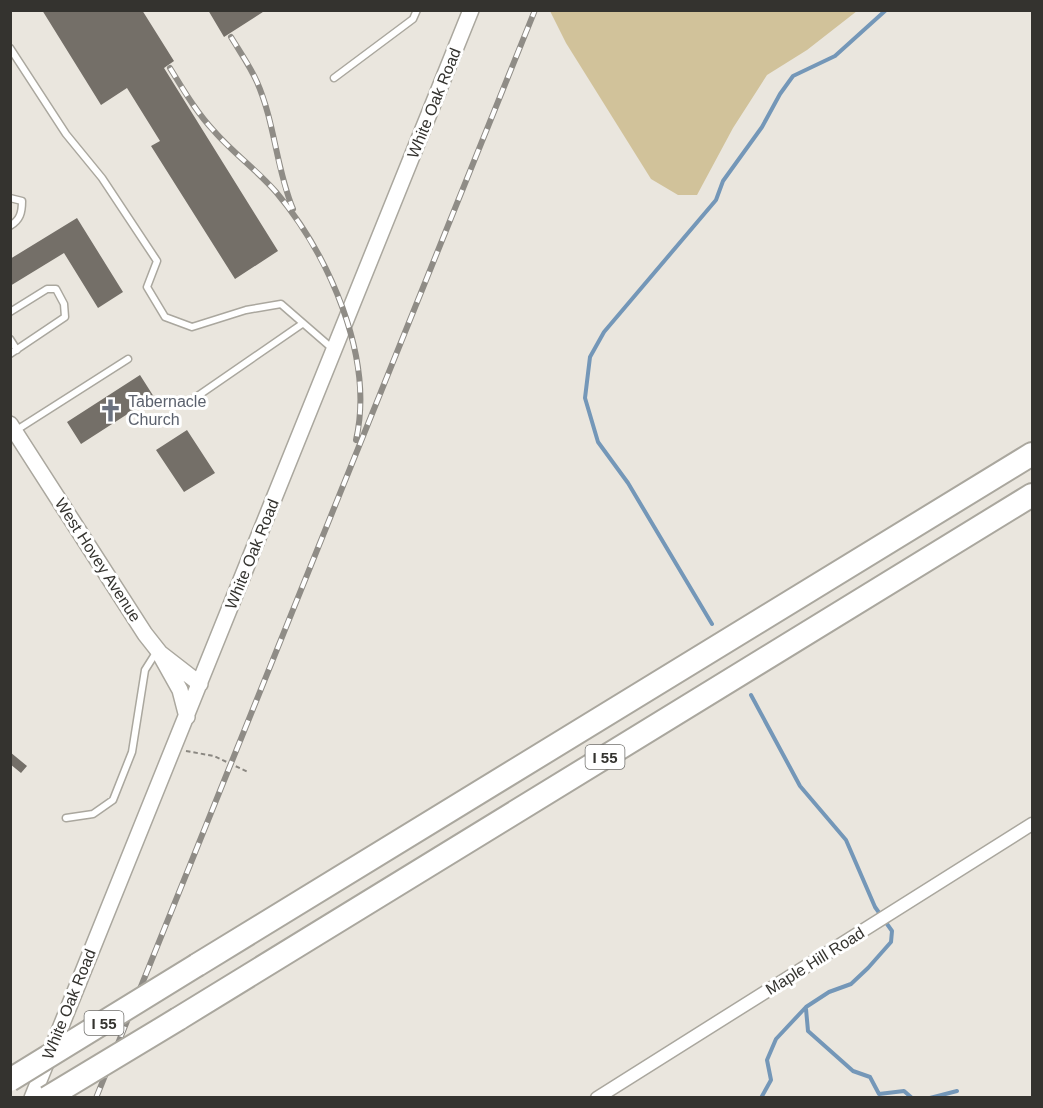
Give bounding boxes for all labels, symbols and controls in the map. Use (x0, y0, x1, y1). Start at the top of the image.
street label: White Oak Road (404, 45, 464, 161)
place label: Tabernacle Church (128, 393, 206, 428)
church icon: Tabernacle Church (97, 397, 123, 423)
street label: West Hovey Avenue (52, 495, 144, 625)
street label: White Oak Road (222, 496, 282, 612)
road number: I 55 (586, 745, 624, 769)
street label: Maple Hill Road (763, 924, 867, 998)
street label: White Oak Road (39, 946, 99, 1062)
road number: I 55 (84, 1011, 124, 1035)

